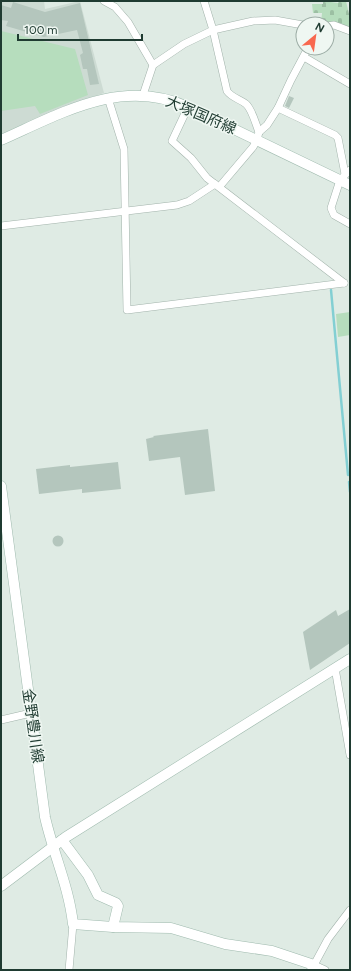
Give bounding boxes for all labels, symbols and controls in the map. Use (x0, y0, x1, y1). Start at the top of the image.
scale bar (18, 16, 142, 42)
north arrow (295, 16, 335, 56)
text: N (313, 20, 326, 35)
text: 100 m (24, 23, 58, 37)
street label: 大塚国府線 (163, 92, 239, 138)
street label: 金野豊川線 (19, 688, 47, 764)

